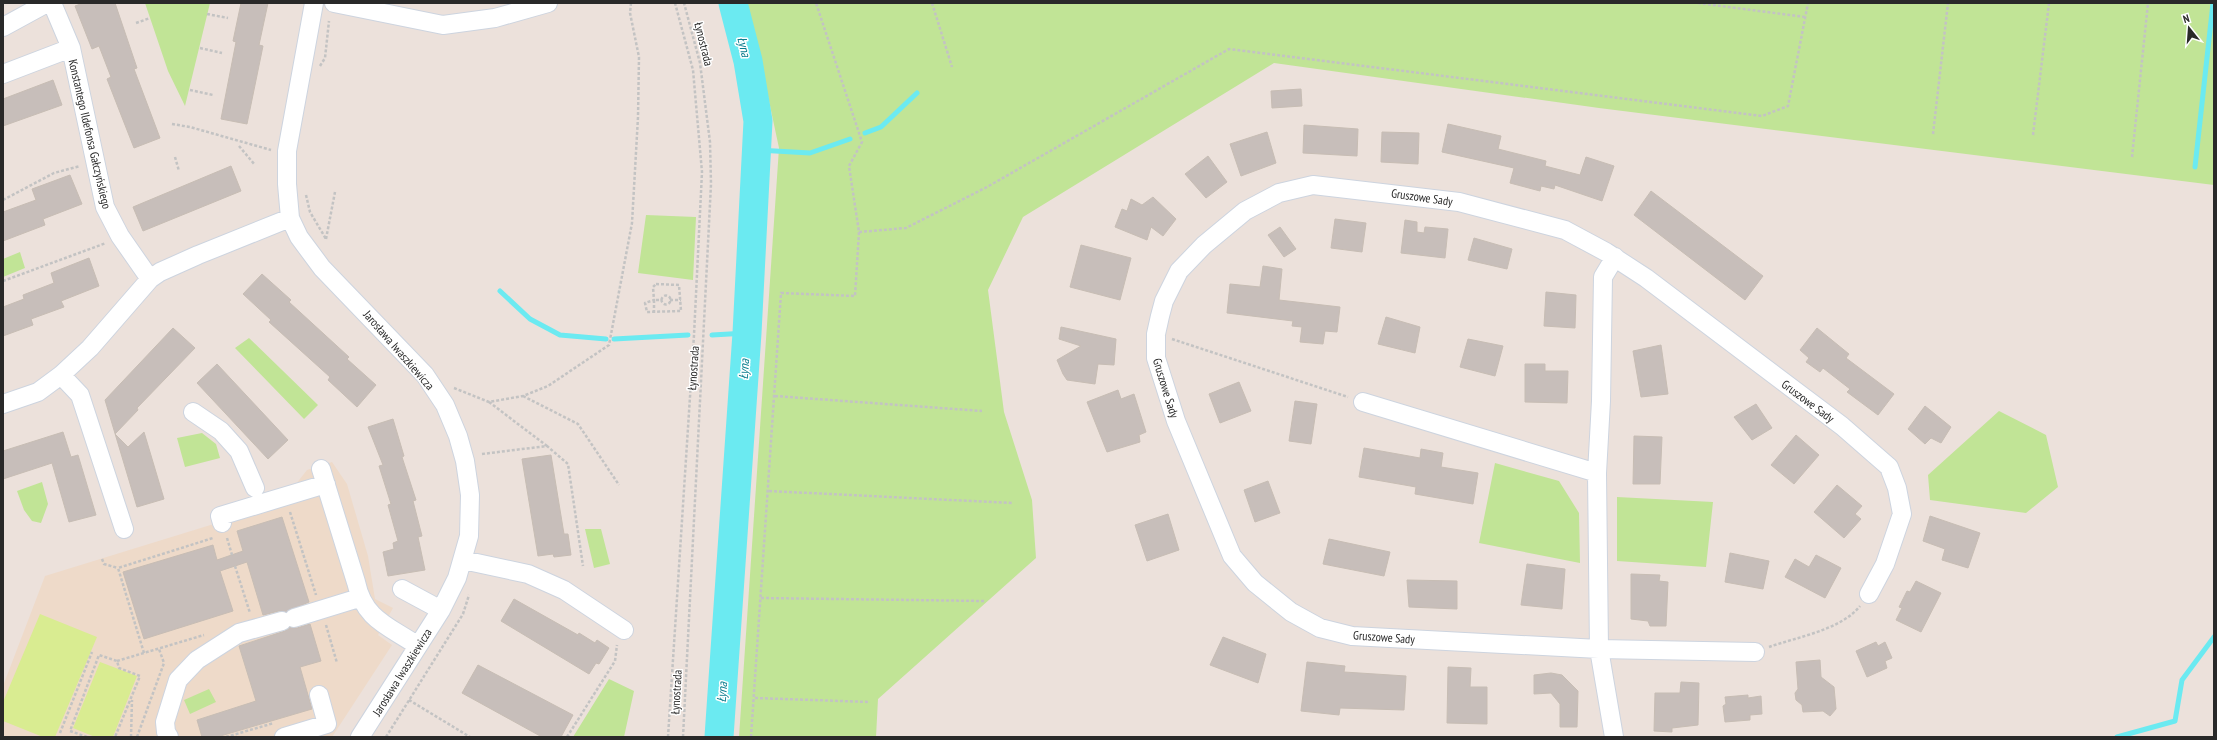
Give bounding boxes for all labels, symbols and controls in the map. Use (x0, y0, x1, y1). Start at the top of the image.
north arrow (2169, 8, 2209, 48)
text: N (2181, 11, 2191, 26)
street label: Łynostrada (691, 21, 717, 68)
water label: Łyna (733, 35, 755, 60)
street label: Konstantego Ildefonsa Gałczyńskiego (65, 58, 115, 210)
street label: Gruszowe Sady (1390, 185, 1454, 209)
street label: Jarosława Iwaszkiewicza (360, 306, 438, 393)
street label: Łynostrada (684, 345, 702, 391)
street label: Gruszowe Sady (1150, 356, 1182, 420)
water label: Łyna (735, 358, 753, 380)
street label: Gruszowe Sady (1779, 376, 1838, 426)
street label: Jarosława Iwaszkiewicza (369, 625, 435, 719)
street label: Gruszowe Sady (1353, 627, 1416, 647)
street label: Łynostrada (667, 669, 685, 715)
water label: Łyna (713, 681, 731, 703)

